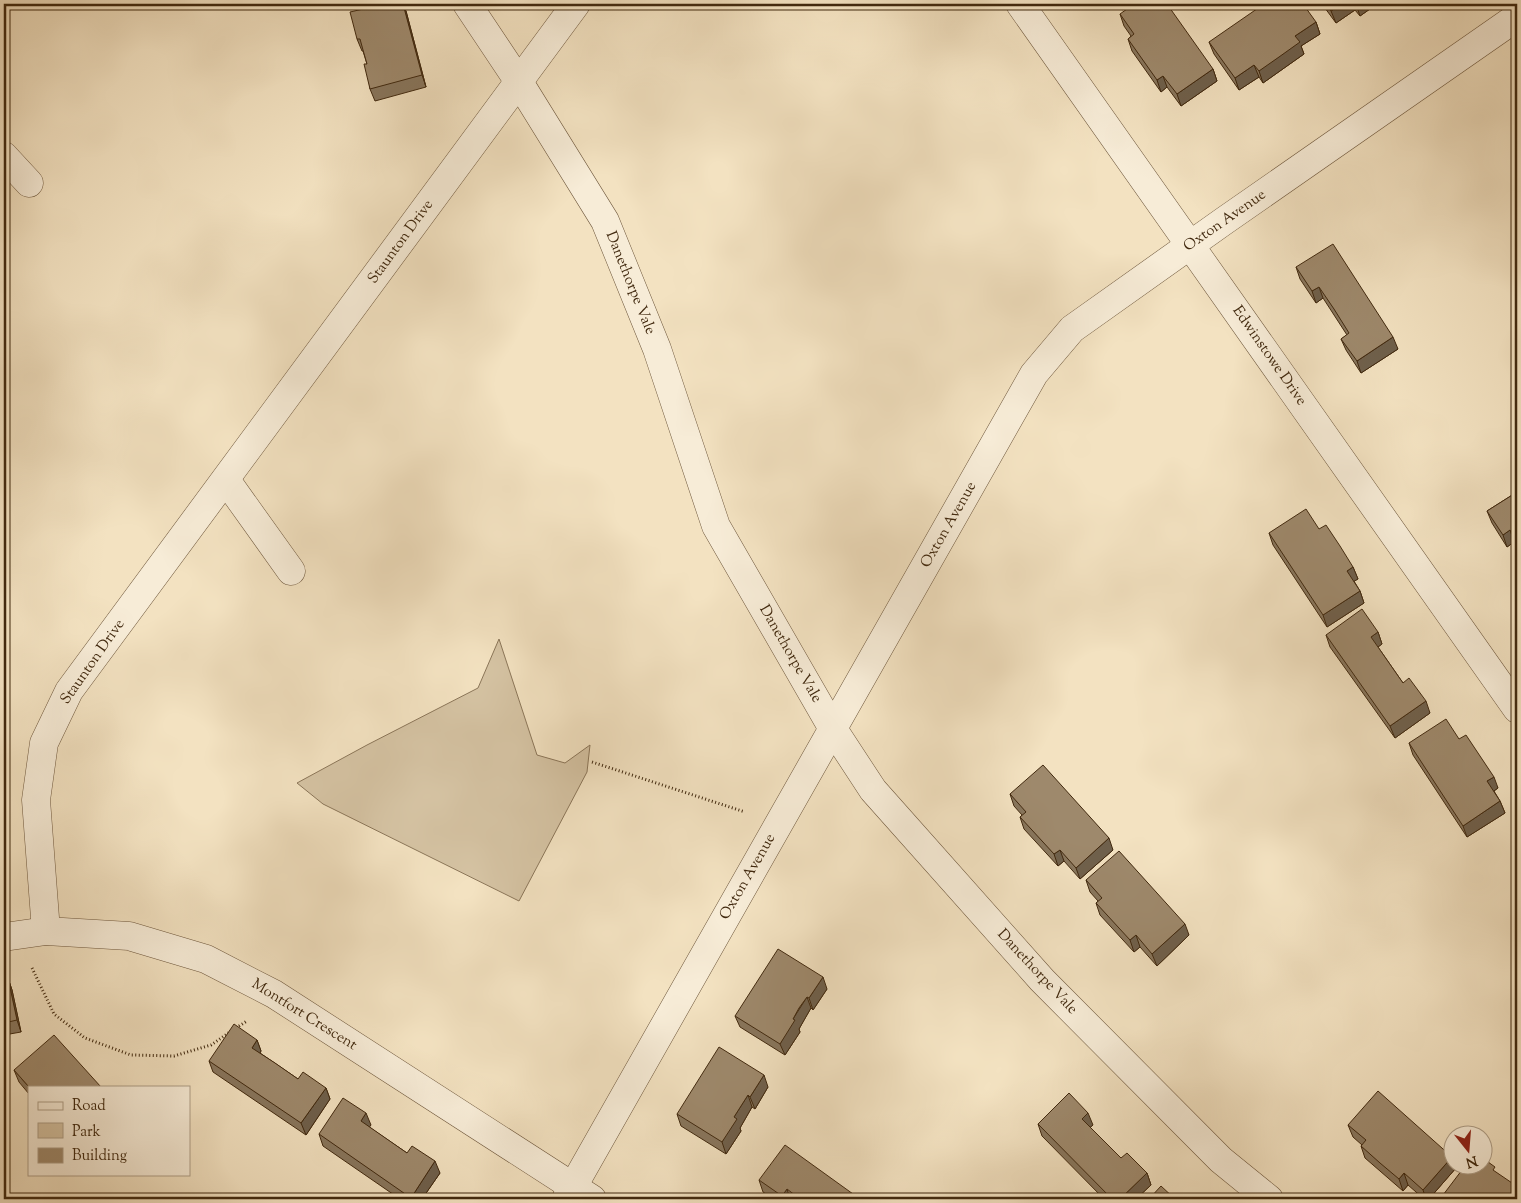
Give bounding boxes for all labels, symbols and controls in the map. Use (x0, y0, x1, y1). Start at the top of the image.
street label: Oxton Avenue (1180, 185, 1270, 257)
street label: Staunton Drive (363, 196, 439, 288)
street label: Danethorpe Vale (600, 228, 660, 338)
street label: Edwinstowe Drive (1227, 302, 1311, 410)
street label: Oxton Avenue (916, 478, 982, 572)
street label: Danethorpe Vale (753, 601, 827, 707)
street label: Staunton Drive (56, 615, 130, 709)
street label: Oxton Avenue (715, 830, 781, 924)
street label: Danethorpe Vale (992, 925, 1082, 1019)
street label: Montfort Crescent (247, 974, 361, 1056)
legend (28, 1086, 190, 1176)
text: Road (72, 1096, 106, 1117)
text: Park (72, 1122, 101, 1143)
north arrow (1444, 1126, 1494, 1176)
text: Building (72, 1146, 127, 1167)
text: N (1463, 1149, 1479, 1172)

